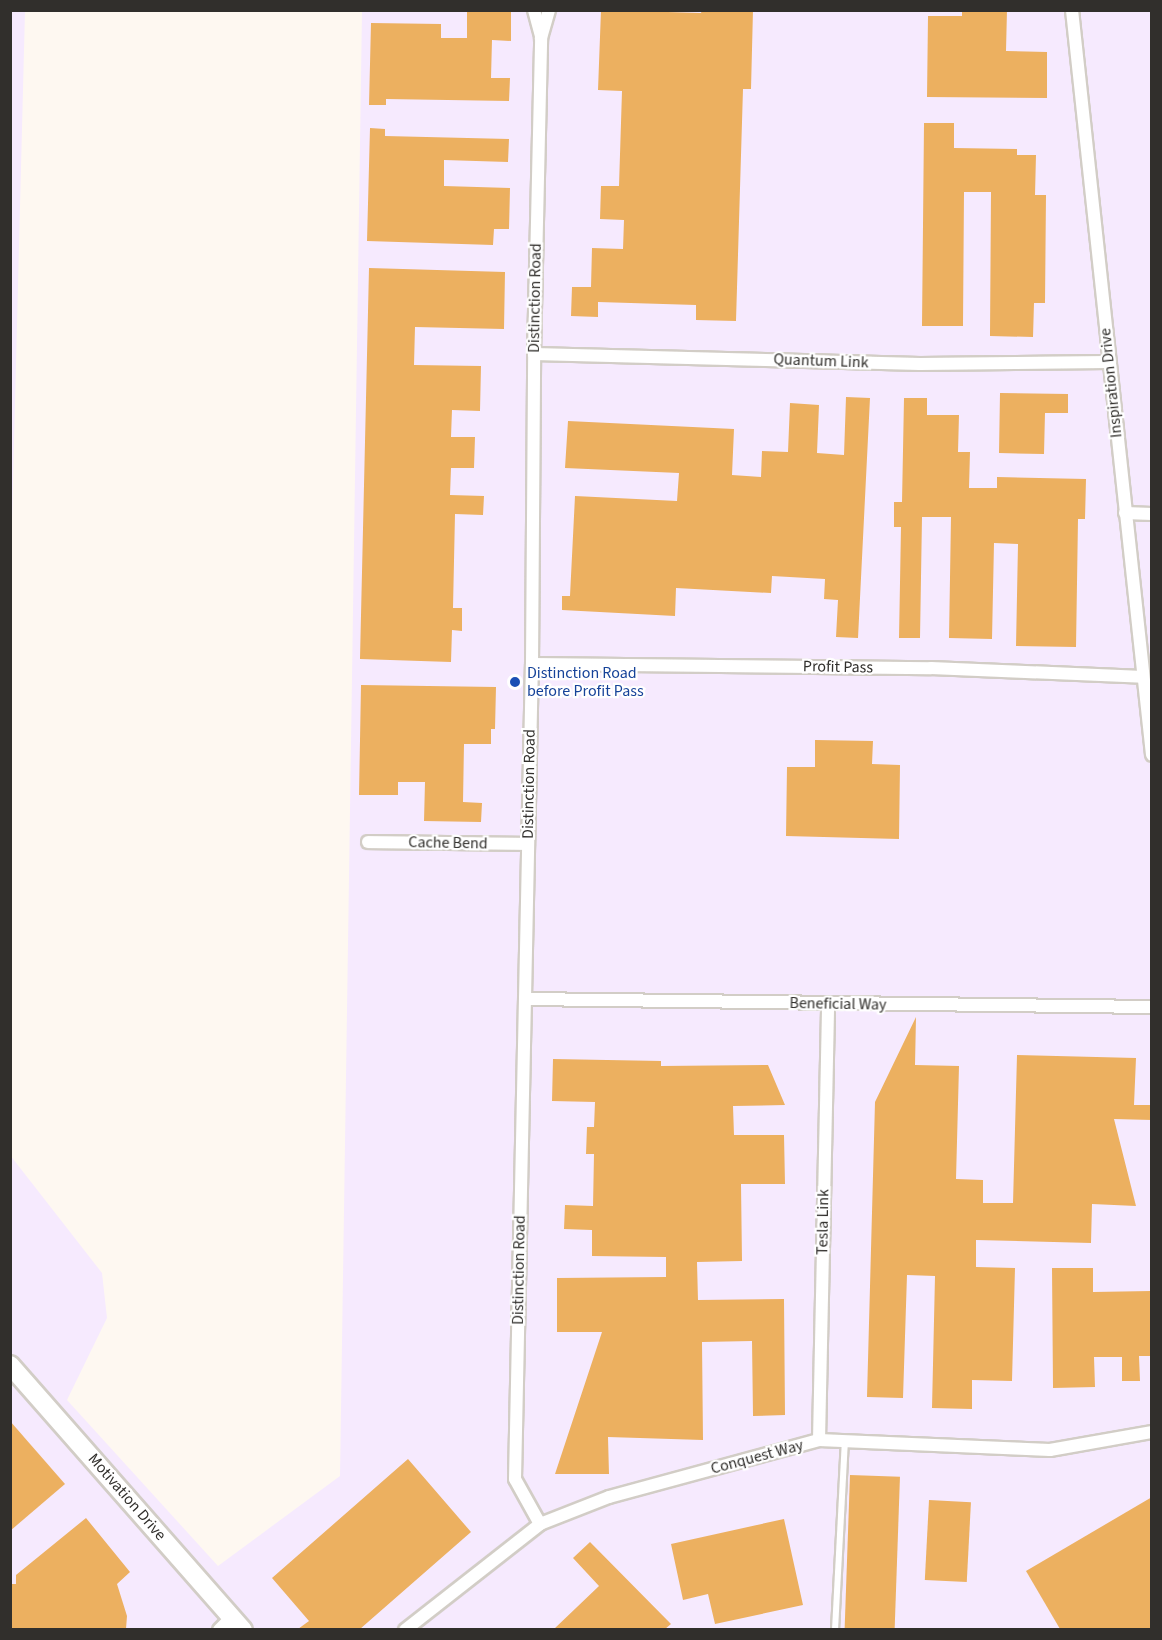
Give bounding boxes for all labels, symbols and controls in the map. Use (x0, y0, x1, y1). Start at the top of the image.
street label: Distinction Road (524, 243, 546, 353)
street label: Inspiration Drive (1096, 327, 1126, 439)
street label: Quantum Link (773, 350, 869, 372)
street label: Profit Pass (803, 657, 873, 677)
place label: Distinction Road before Profit Pass (527, 663, 644, 701)
marker: Distinction Road before Profit Pass (508, 675, 522, 689)
street label: Distinction Road (518, 729, 540, 839)
street label: Cache Bend (408, 833, 488, 853)
street label: Beneficial Way (789, 994, 887, 1014)
street label: Tesla Link (813, 1189, 833, 1255)
street label: Distinction Road (508, 1215, 530, 1325)
street label: Conquest Way (709, 1435, 805, 1479)
street label: Motivation Drive (84, 1450, 170, 1544)

